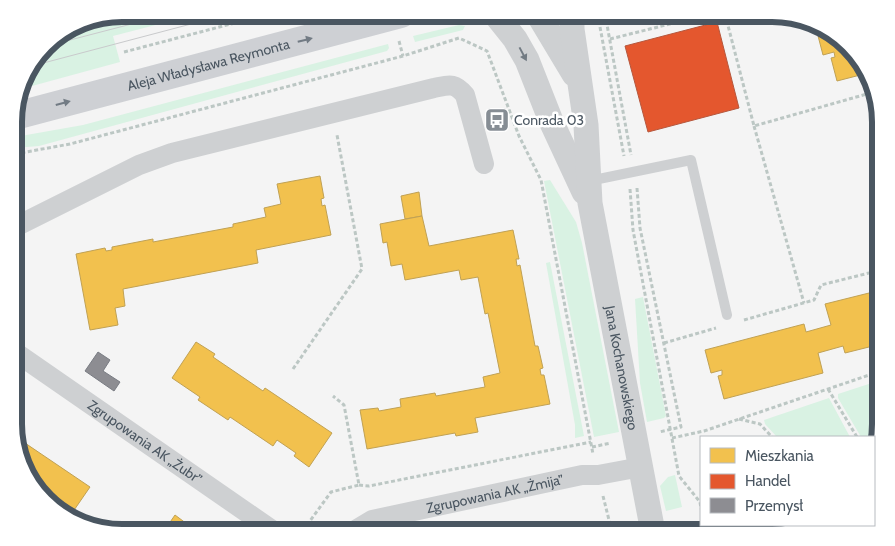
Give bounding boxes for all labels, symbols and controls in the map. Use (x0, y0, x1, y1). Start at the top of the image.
street label: Aleja Władysława Reymonta (125, 35, 292, 95)
one-way arrow (298, 35, 313, 43)
one-way arrow (519, 46, 527, 61)
one-way arrow (56, 99, 71, 107)
bus stop icon: Conrada 03 (484, 107, 510, 133)
place label: Conrada 03 (514, 111, 584, 129)
street label: Jana Kochanowskiego (601, 303, 642, 432)
street label: Zgrupowania AK „Żubr” (84, 396, 206, 488)
legend (700, 436, 875, 526)
text: Mieszkania (745, 447, 815, 465)
street label: Zgrupowania AK „Żmija” (424, 470, 565, 517)
text: Handel (745, 472, 791, 490)
text: Przemysł (745, 497, 803, 515)

